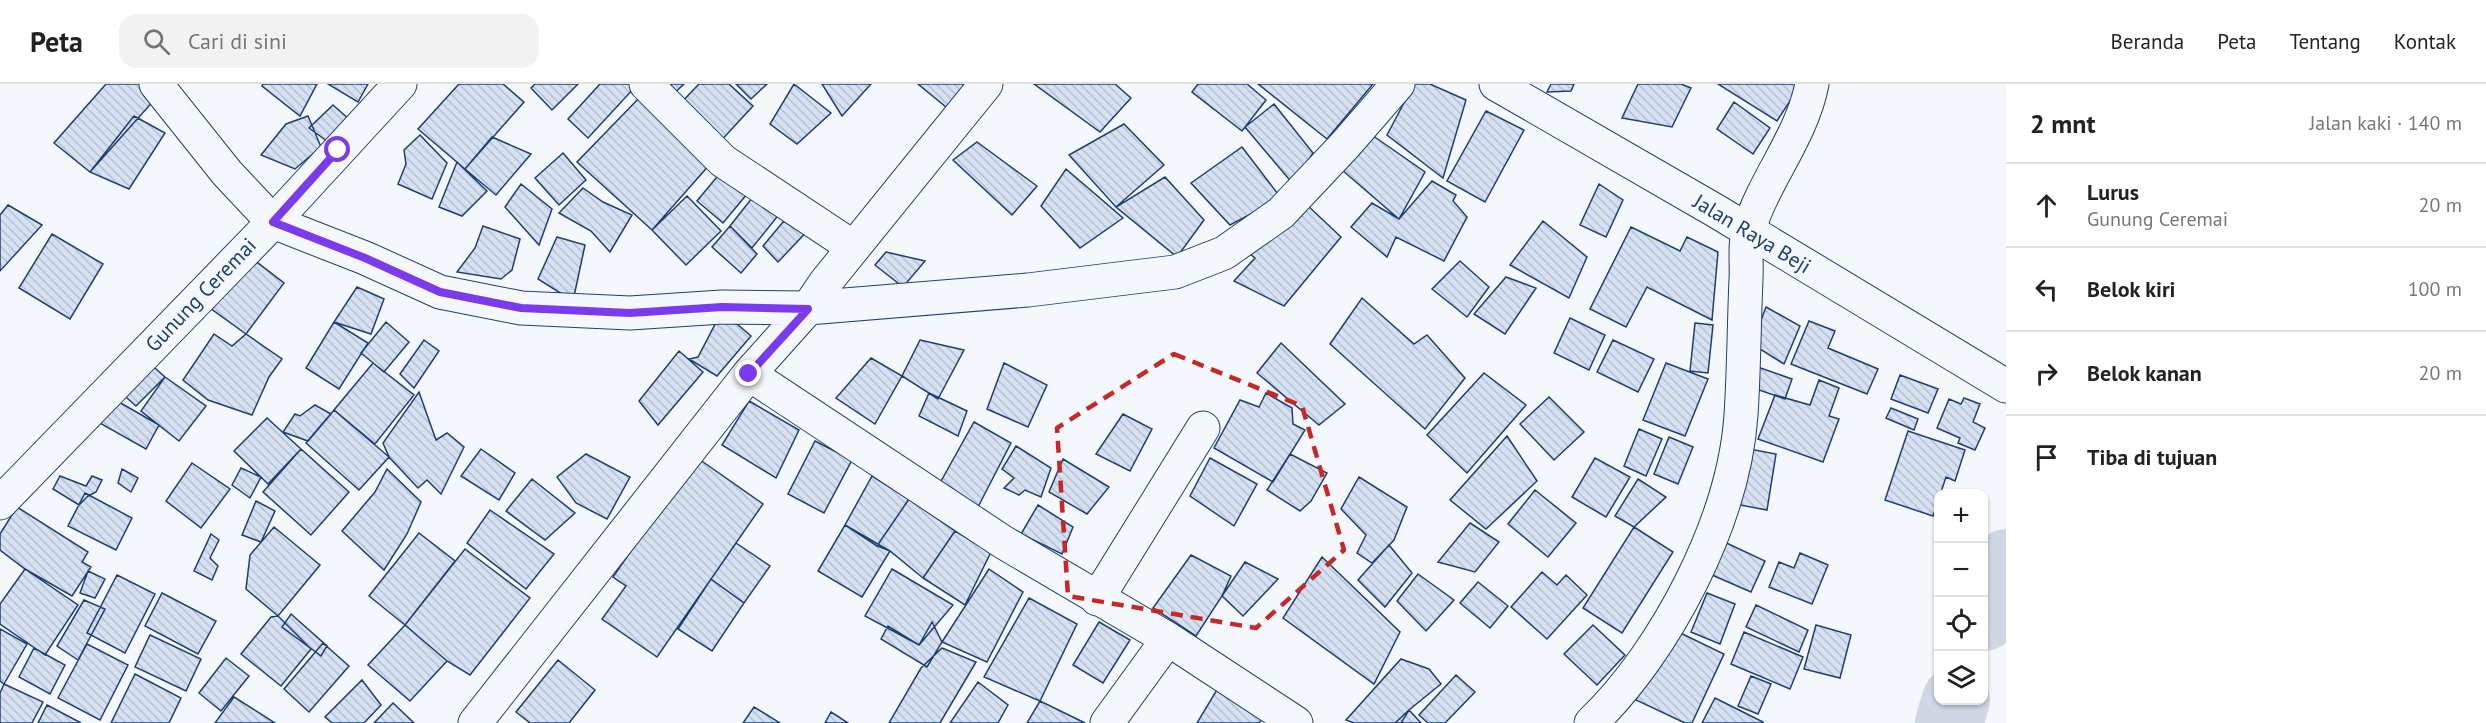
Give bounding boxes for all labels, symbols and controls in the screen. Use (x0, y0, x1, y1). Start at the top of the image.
search box (119, 14, 539, 68)
text: Peta (30, 23, 83, 60)
icon: search (140, 25, 173, 58)
text: Cari di sini (188, 27, 287, 55)
text: Beranda (2111, 28, 2184, 55)
text: Peta (2217, 28, 2256, 55)
text: Tentang (2289, 28, 2361, 55)
text: Kontak (2394, 28, 2456, 55)
text: 2 mnt (2030, 107, 2096, 140)
text: Jalan kaki · 140 m (2309, 110, 2462, 136)
route start (324, 136, 350, 162)
text: Lurus (2087, 178, 2139, 206)
street label: Jalan Raya Beji (1688, 187, 1816, 279)
icon: ahead (2030, 189, 2063, 222)
text: 20 m (2419, 192, 2462, 218)
text: Gunung Ceremai (2087, 206, 2228, 232)
street label: Gunung Ceremai (139, 232, 262, 357)
icon: left (2030, 273, 2063, 306)
text: Belok kiri (2087, 275, 2176, 303)
text: 100 m (2408, 276, 2462, 302)
icon: right (2030, 357, 2063, 390)
text: Belok kanan (2087, 359, 2202, 387)
route end (735, 360, 761, 386)
text: 20 m (2419, 360, 2462, 386)
icon: arrive (2030, 441, 2063, 474)
text: Tiba di tujuan (2087, 443, 2217, 471)
map controls (1934, 489, 1988, 705)
button: + (1934, 489, 1988, 543)
button: − (1934, 543, 1988, 597)
button: locate (1934, 597, 1988, 651)
button: layers (1934, 651, 1988, 705)

